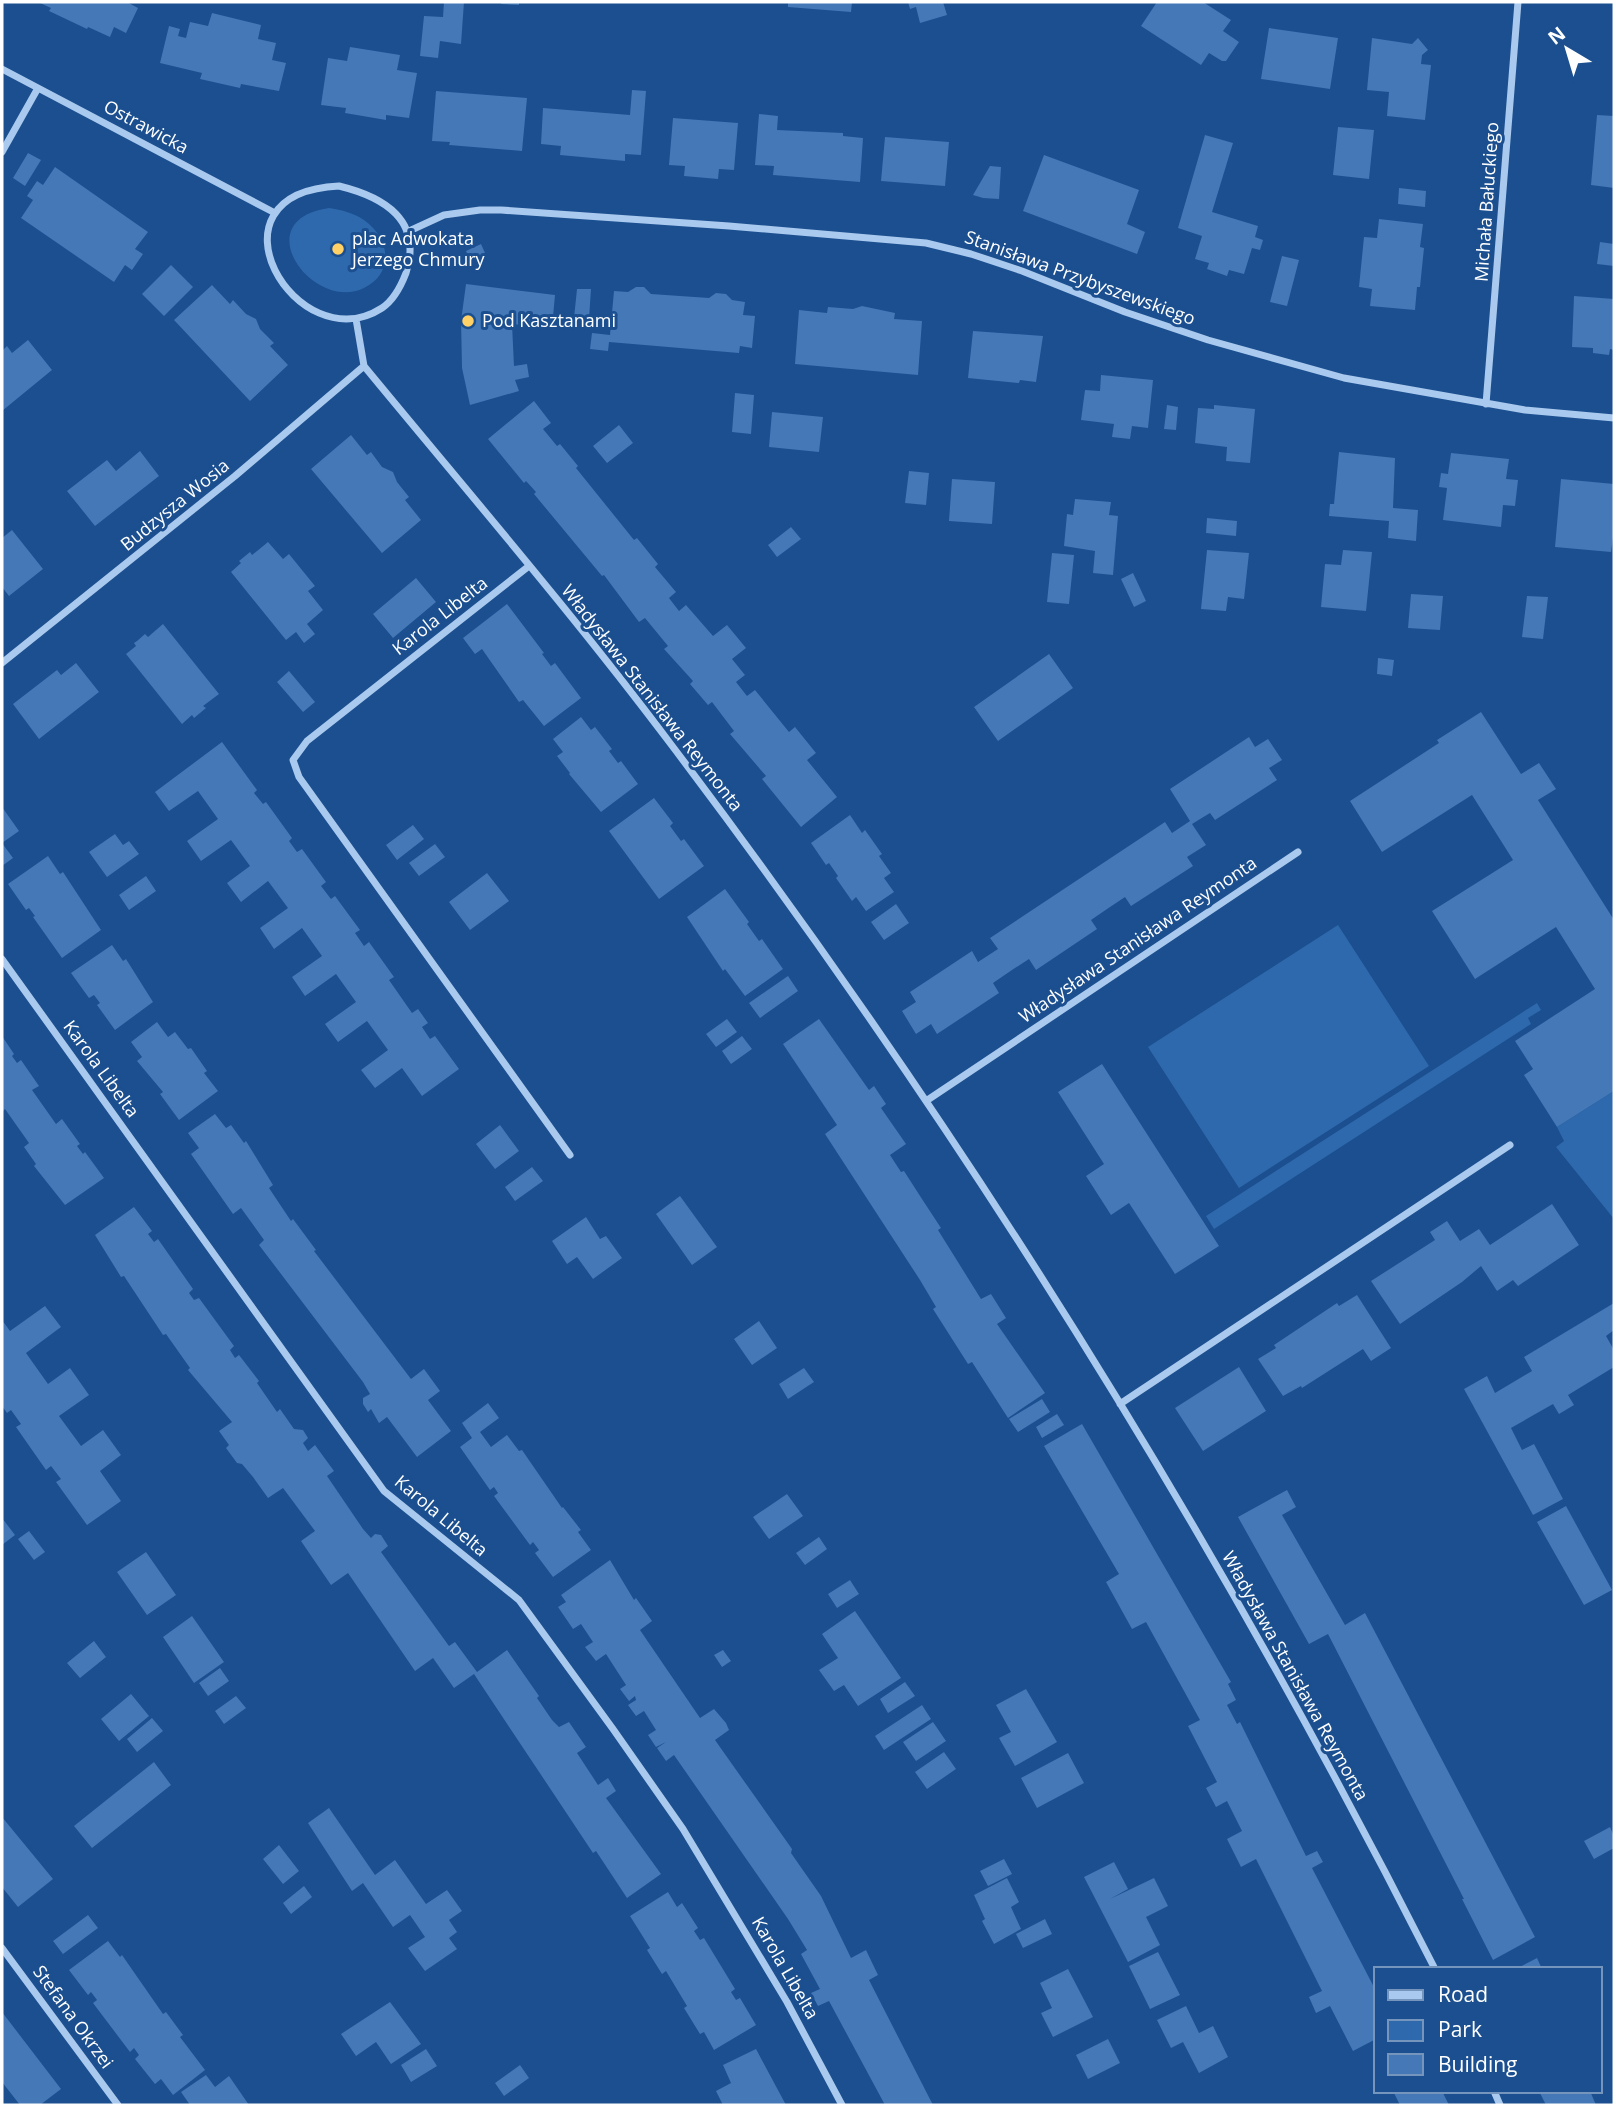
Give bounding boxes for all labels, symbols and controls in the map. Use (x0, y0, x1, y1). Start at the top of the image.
north arrow (1532, 14, 1602, 84)
text: N (1542, 21, 1571, 51)
street label: Ostrawicka (100, 94, 193, 159)
street label: Michała Bałuckiego (1468, 121, 1504, 283)
street label: Stanisława Przybyszewskiego (962, 224, 1199, 330)
place label: plac Adwokata Jerzego Chmury (350, 226, 486, 271)
marker: plac Adwokata Jerzego Chmury (330, 241, 346, 257)
place label: Pod Kasztanami (482, 308, 616, 332)
marker: Pod Kasztanami (460, 313, 476, 329)
street label: Budzysza Wosia (115, 453, 234, 556)
street label: Karola Libelta (387, 571, 492, 660)
street label: Władysława Stanisława Reymonta (557, 579, 749, 816)
street label: Władysława Stanisława Reymonta (1014, 850, 1261, 1028)
street label: Karola Libelta (58, 1015, 145, 1122)
street label: Karola Libelta (390, 1469, 493, 1561)
street label: Władysława Stanisława Reymonta (1217, 1546, 1375, 1805)
street label: Karola Libelta (747, 1912, 825, 2023)
street label: Stefana Okrzei (28, 1960, 119, 2073)
legend (1374, 1967, 1602, 2093)
text: Road (1438, 1980, 1488, 2008)
text: Park (1438, 2015, 1482, 2043)
text: Building (1438, 2050, 1517, 2078)

